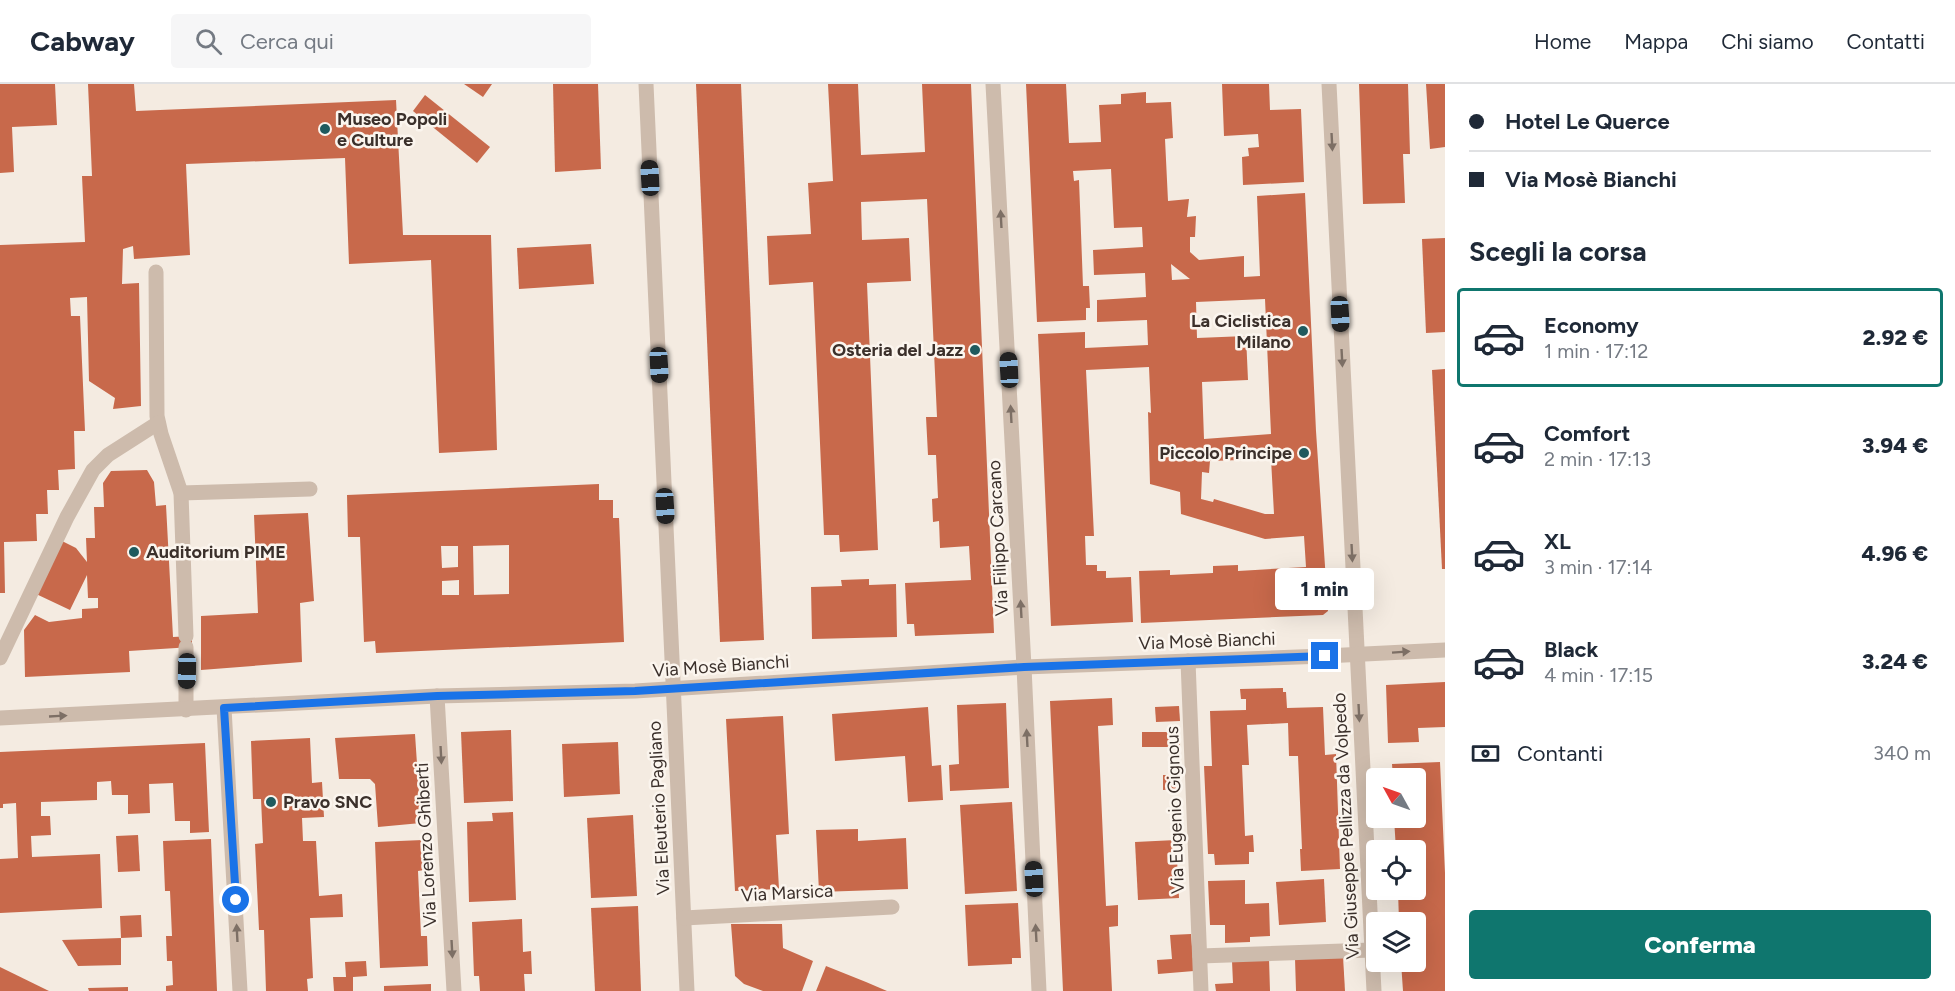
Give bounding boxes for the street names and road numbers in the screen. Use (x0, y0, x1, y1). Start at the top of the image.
street label: Via Filippo Carcano (983, 459, 1013, 617)
street label: Via Mosè Bianchi (1138, 628, 1276, 654)
street label: Via Mosè Bianchi (652, 650, 790, 682)
street label: Via Giuseppe Pellizza da Volpedo (1328, 692, 1364, 960)
street label: Via Eleuterio Pagliano (643, 720, 675, 896)
street label: Via Eugenio Gignous (1161, 726, 1189, 894)
street label: Via Lorenzo Ghiberti (411, 762, 441, 928)
street label: Via Marsica (740, 880, 834, 906)

